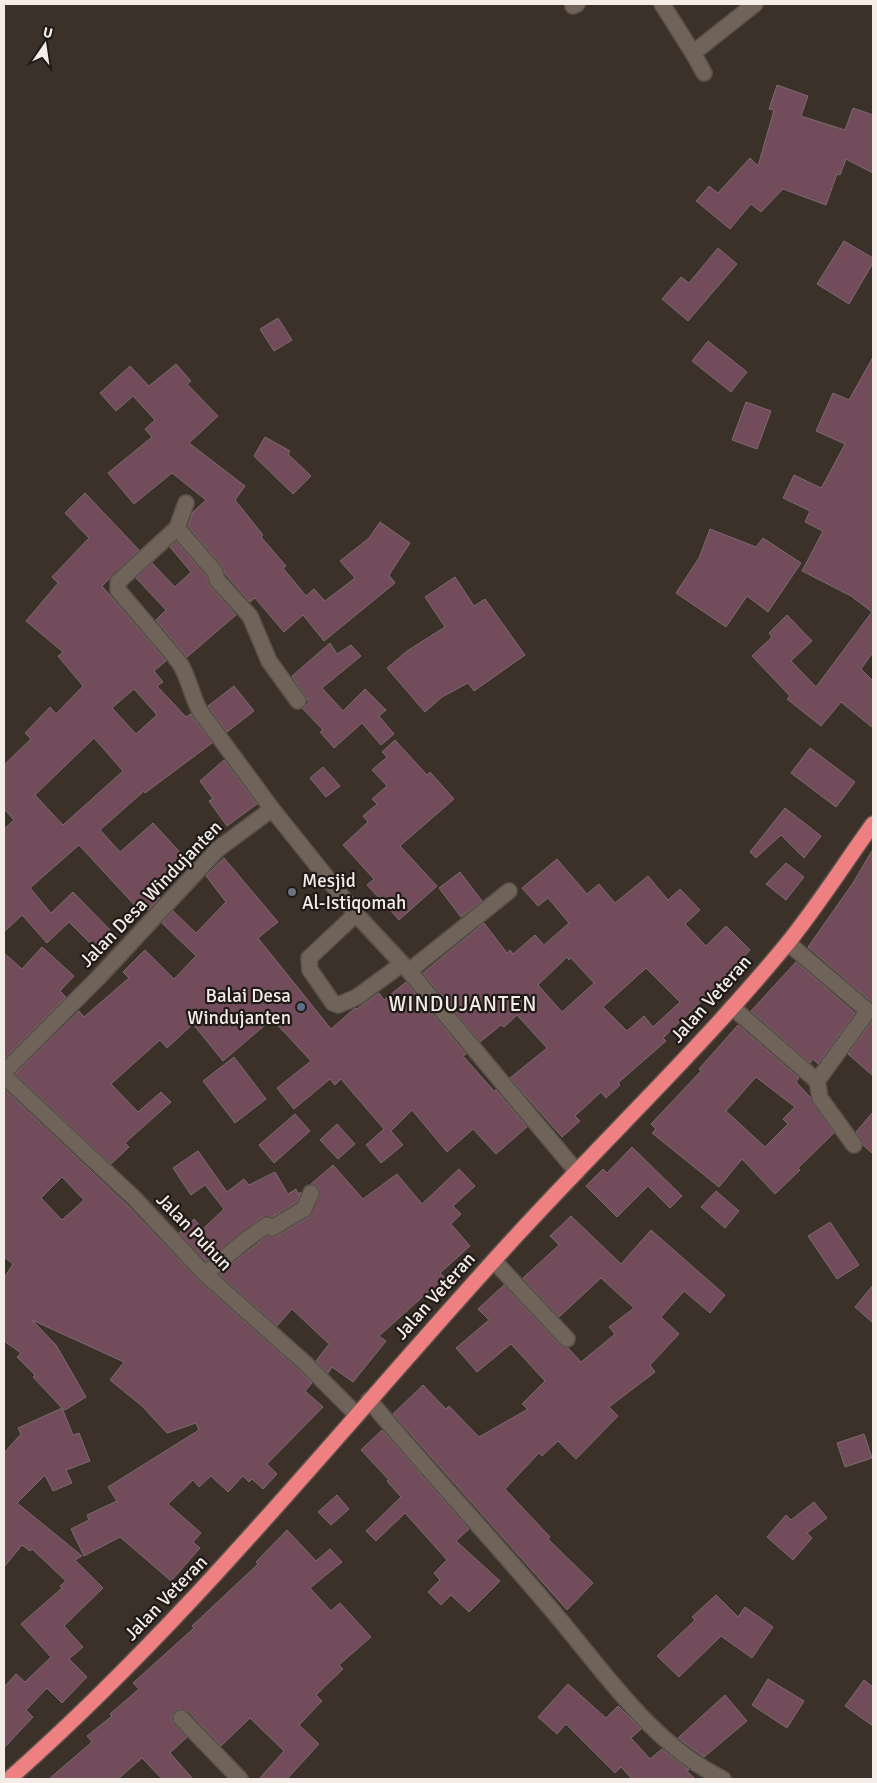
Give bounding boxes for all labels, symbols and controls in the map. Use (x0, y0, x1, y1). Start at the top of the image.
north arrow (20, 20, 70, 70)
text: U (41, 23, 54, 42)
street label: Jalan Desa Windujanten (75, 816, 227, 972)
place label: Mesjid Al-Istiqomah (302, 869, 406, 915)
marker: Mesjid Al-Istiqomah (286, 886, 298, 898)
street label: Jalan Veteran (665, 950, 757, 1048)
place label: Balai Desa Windujanten (187, 984, 291, 1030)
district label: WINDUJANTEN (388, 991, 538, 1017)
marker: Balai Desa Windujanten (295, 1001, 307, 1013)
street label: Jalan Puhun (151, 1188, 237, 1276)
street label: Jalan Veteran (389, 1247, 481, 1345)
street label: Jalan Veteran (119, 1550, 213, 1646)

